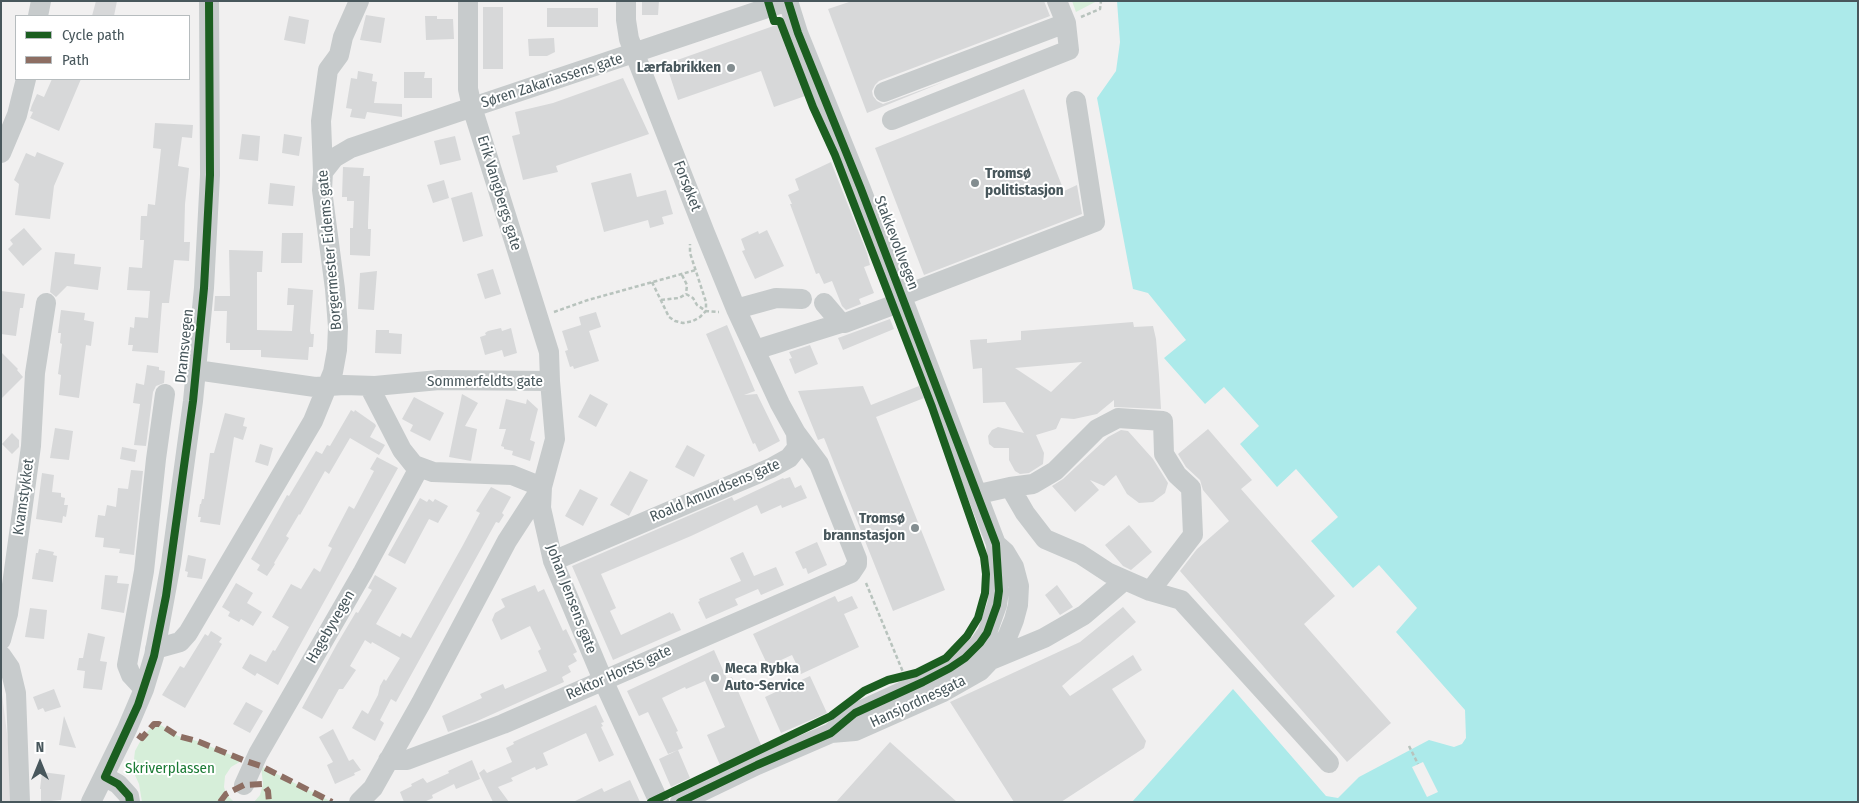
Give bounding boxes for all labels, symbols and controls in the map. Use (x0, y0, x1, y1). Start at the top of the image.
legend (15, 15, 190, 80)
text: Cycle path (62, 26, 125, 44)
street label: Søren Zakariassens gate (479, 50, 625, 112)
text: Path (62, 51, 89, 69)
place label: Lærfabrikken (637, 59, 721, 77)
marker: Lærfabrikken (725, 62, 737, 74)
street label: Erik Vangbergs gate (473, 133, 525, 253)
street label: Forsøket (669, 158, 705, 214)
place label: Tromsø politistasjon (985, 165, 1064, 200)
street label: Borgermester Eidems gate (314, 169, 346, 331)
marker: Tromsø politistasjon (969, 177, 981, 189)
street label: Stakkevollvegen (870, 193, 922, 293)
street label: Dramsvegen (172, 308, 198, 384)
street label: Sommerfeldts gate (427, 373, 543, 391)
street label: Roald Amundsens gate (647, 455, 783, 527)
street label: Kvamstykket (10, 457, 38, 537)
place label: Tromsø brannstasjon (823, 510, 905, 545)
marker: Tromsø brannstasjon (909, 522, 921, 534)
street label: Johan Jensens gate (542, 542, 600, 656)
street label: Hagebyvegen (303, 587, 359, 667)
street label: Rektor Horsts gate (564, 642, 674, 704)
place label: Meca Rybka Auto-Service (725, 660, 805, 695)
marker: Meca Rybka Auto-Service (709, 672, 721, 684)
street label: Hansjordnesgata (867, 672, 969, 732)
north arrow (15, 738, 65, 788)
text: N (36, 739, 44, 756)
park label: Skriverplassen (125, 760, 215, 778)

